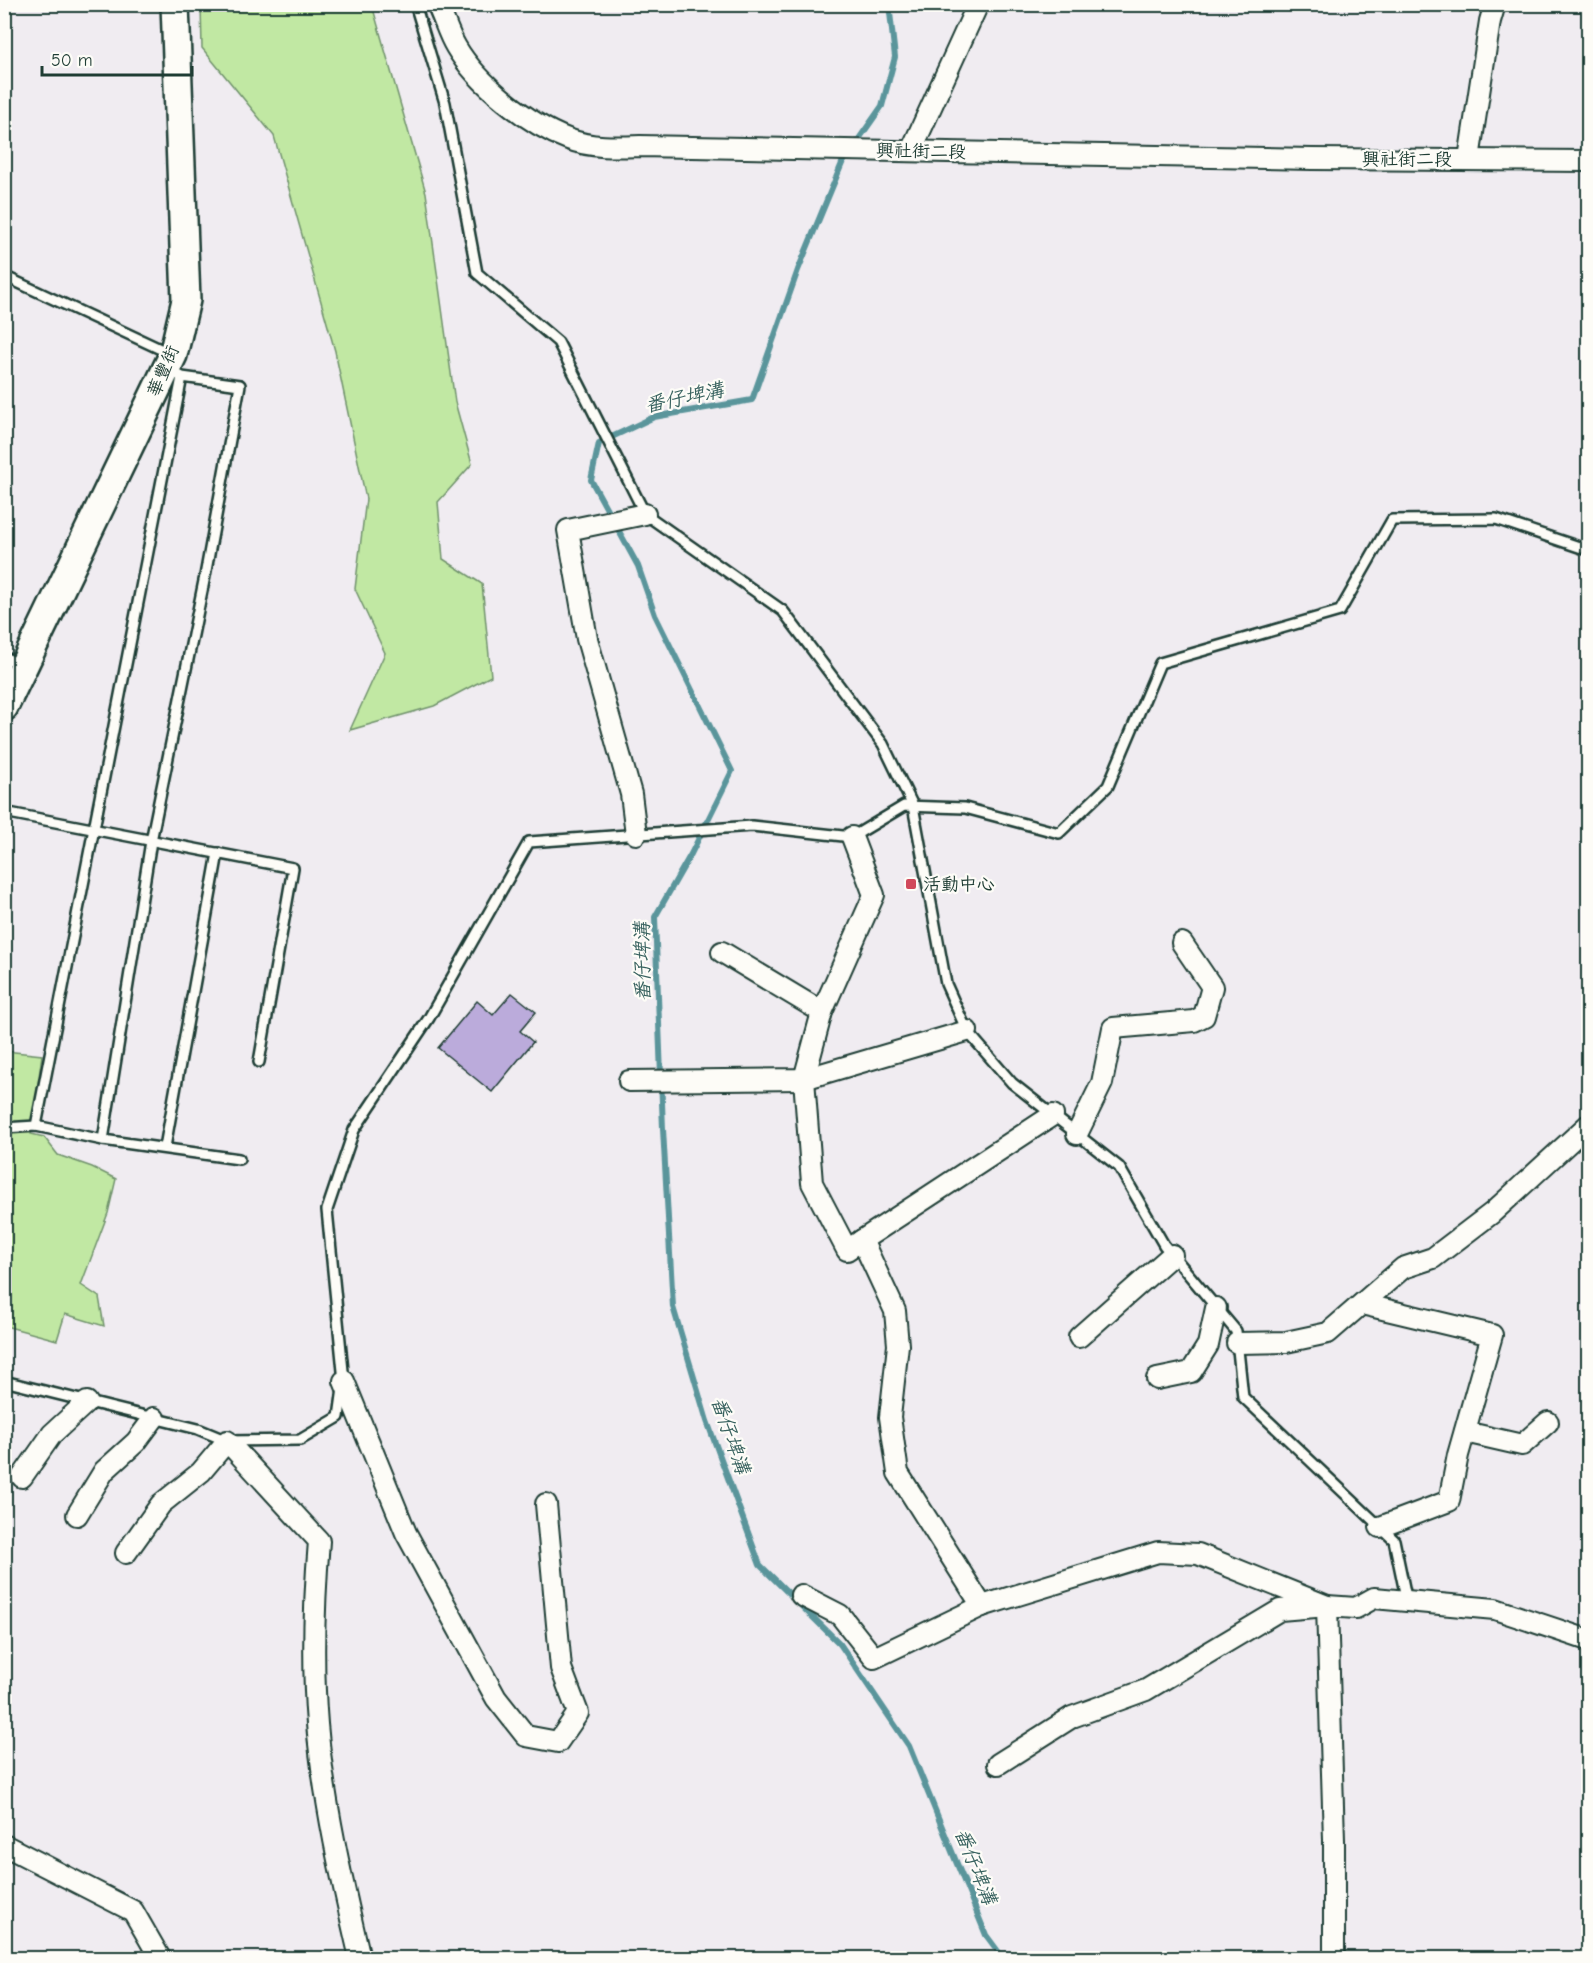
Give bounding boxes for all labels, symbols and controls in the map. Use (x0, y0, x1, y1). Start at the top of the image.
scale bar (42, 39, 192, 77)
text: 50 m (51, 50, 93, 71)
street label: 興社街二段 (876, 140, 966, 163)
street label: 興社街二段 (1362, 149, 1452, 170)
street label: 華豐街 (143, 342, 184, 400)
water label: 番仔埤溝 (643, 378, 728, 417)
place label: 活動中心 (923, 874, 995, 895)
marker: 活動中心 (904, 877, 918, 891)
water label: 番仔埤溝 (630, 920, 655, 1002)
water label: 番仔埤溝 (707, 1394, 755, 1479)
water label: 番仔埤溝 (950, 1825, 1002, 1909)

